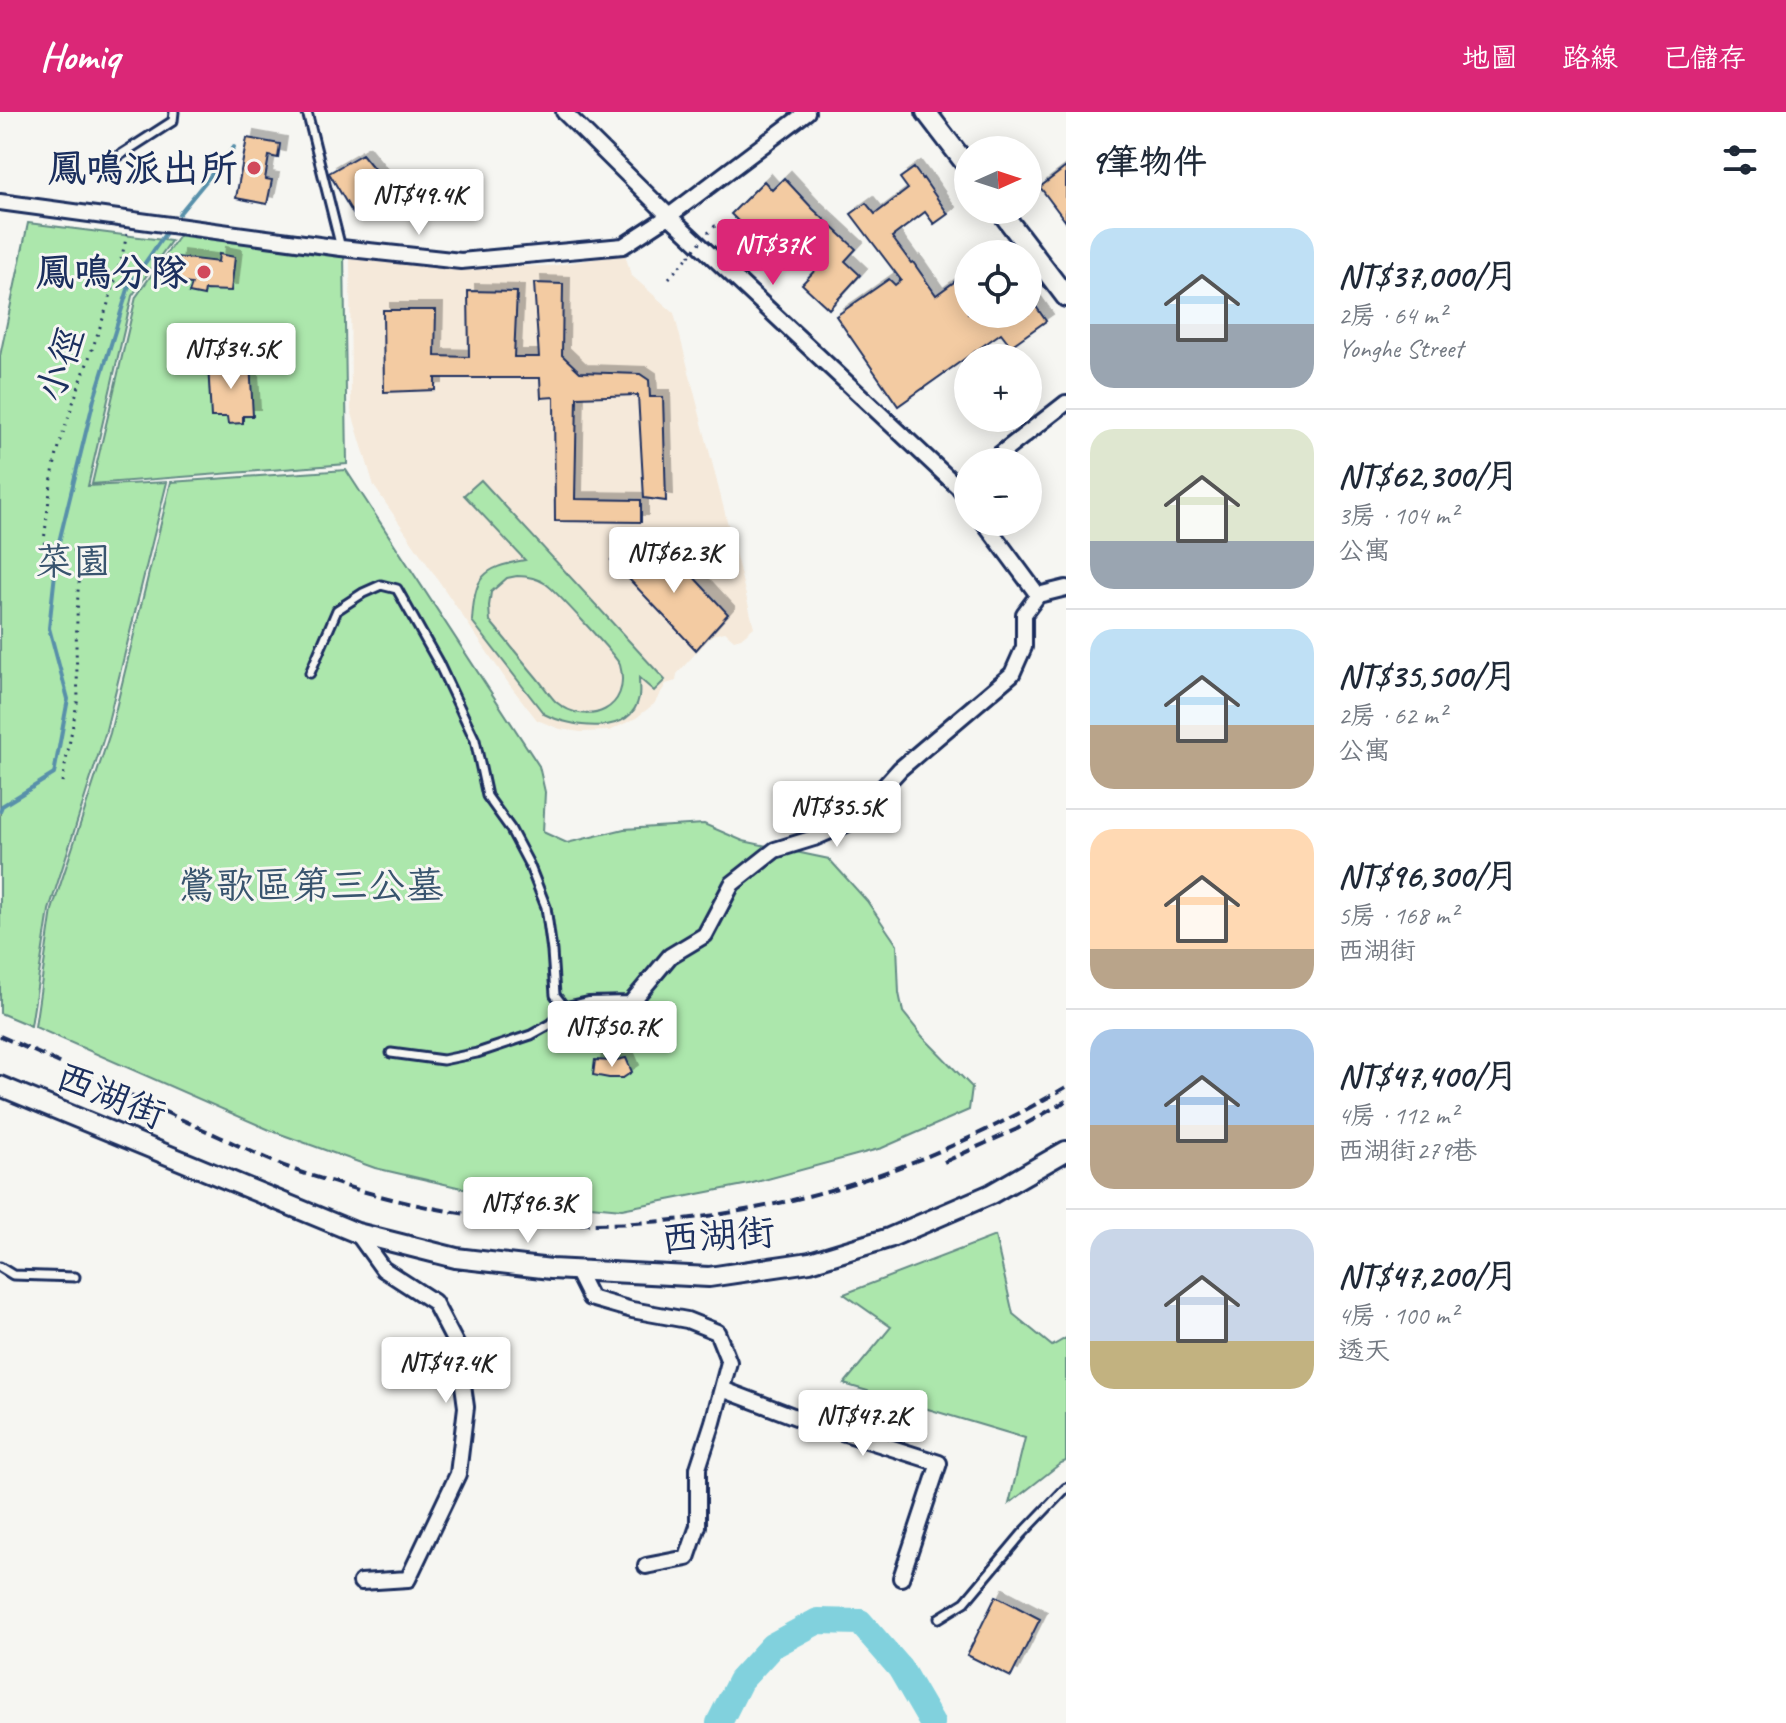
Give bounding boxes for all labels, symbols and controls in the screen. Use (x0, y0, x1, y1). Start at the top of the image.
text: Homiq (40, 33, 119, 80)
text: 地圖 (1462, 40, 1518, 75)
text: 路線 (1562, 40, 1618, 75)
text: 已儲存 (1662, 40, 1746, 75)
north arrow (954, 136, 1042, 224)
map controls (954, 136, 1042, 536)
icon: filters (1718, 138, 1762, 182)
text: 9筆物件 (1090, 140, 1207, 183)
place label: 鳳鳴派出所 (48, 145, 238, 192)
marker: 鳳鳴派出所 (245, 159, 263, 177)
pin: NT$49.4K (336, 169, 502, 237)
text: NT$49.4K (373, 178, 465, 211)
pin: NT$37K (708, 219, 838, 287)
text: NT$37K (735, 228, 811, 261)
button: locate (954, 240, 1042, 328)
place label: 鳳鳴分隊 (36, 249, 188, 296)
text: NT$37,000/月 (1338, 254, 1518, 297)
icon: home (1154, 260, 1250, 356)
marker: 鳳鳴分隊 (195, 263, 213, 281)
text: 2房 · 64 m² (1338, 299, 1446, 332)
street label: 小徑 (26, 321, 95, 408)
pin: NT$34.5K (148, 323, 314, 391)
text: NT$34.5K (185, 332, 277, 365)
text: Yonghe Street (1338, 332, 1463, 365)
button: + (954, 344, 1042, 432)
button: − (954, 448, 1042, 536)
text: NT$62,300/月 (1338, 454, 1519, 497)
icon: home (1154, 461, 1250, 557)
text: 3房 · 104 m² (1338, 499, 1457, 532)
pin: NT$62.3K (591, 527, 757, 595)
text: 公寓 (1338, 534, 1390, 567)
text: NT$62.3K (627, 536, 721, 569)
park label: 菜園 (35, 538, 111, 585)
text: NT$35,500/月 (1338, 654, 1517, 697)
icon: home (1154, 661, 1250, 757)
text: 2房 · 62 m² (1338, 699, 1446, 732)
text: 公寓 (1338, 734, 1390, 767)
pin: NT$35.5K (754, 781, 920, 849)
text: NT$35.5K (791, 790, 883, 823)
text: NT$96,300/月 (1338, 854, 1519, 897)
icon: home (1154, 861, 1250, 957)
park label: 鶯歌區第三公墓 (178, 862, 444, 909)
text: 5房 · 168 m² (1338, 899, 1457, 932)
text: 西湖街 (1338, 934, 1416, 967)
pin: NT$50.7K (529, 1001, 695, 1069)
text: NT$50.7K (566, 1010, 658, 1043)
street label: 西湖街 (49, 1052, 172, 1139)
text: NT$47,400/月 (1338, 1054, 1518, 1097)
icon: home (1154, 1061, 1250, 1157)
text: 4房 · 112 m² (1338, 1099, 1457, 1132)
text: 西湖街279巷 (1338, 1134, 1477, 1167)
pin: NT$96.3K (445, 1177, 611, 1245)
text: NT$96.3K (481, 1186, 575, 1219)
street label: 西湖街 (660, 1208, 777, 1263)
text: NT$47,200/月 (1338, 1254, 1518, 1297)
icon: home (1154, 1261, 1250, 1357)
text: 4房 · 100 m² (1338, 1299, 1457, 1332)
text: 透天 (1338, 1334, 1390, 1367)
pin: NT$47.4K (363, 1337, 529, 1405)
text: NT$47.4K (399, 1346, 493, 1379)
pin: NT$47.2K (780, 1390, 946, 1458)
text: NT$47.2K (816, 1399, 910, 1432)

